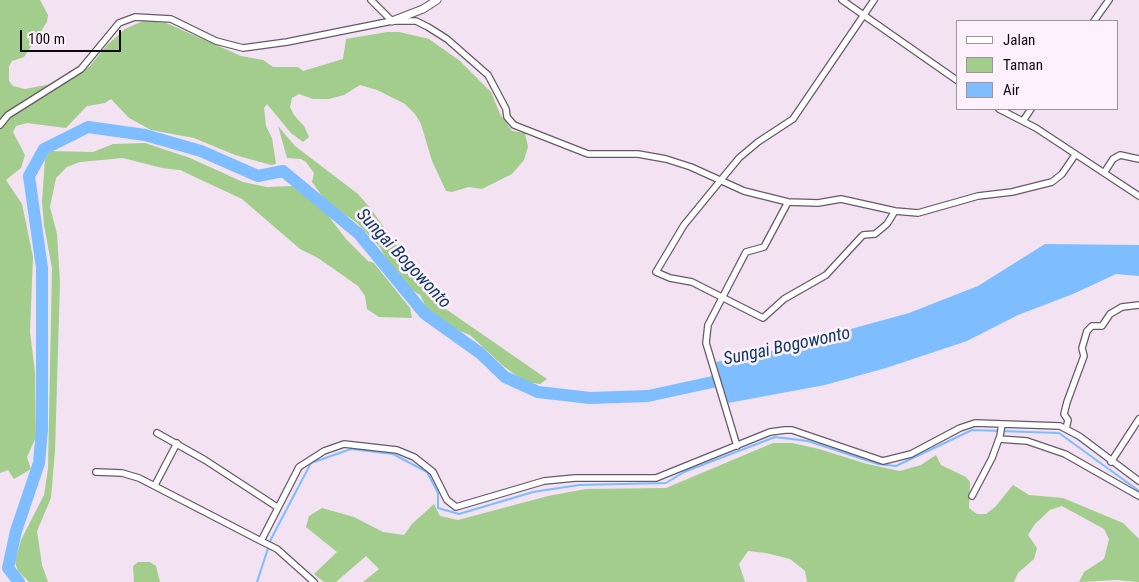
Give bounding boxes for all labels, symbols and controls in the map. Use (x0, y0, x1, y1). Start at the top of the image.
scale bar (22, 20, 124, 52)
legend (956, 20, 1119, 110)
text: 100 m (28, 30, 65, 48)
text: Jalan (1003, 31, 1035, 49)
text: Taman (1003, 56, 1043, 74)
text: Air (1003, 81, 1020, 99)
water label: Sungai Bogowonto (351, 204, 455, 314)
water label: Sungai Bogowonto (722, 323, 852, 371)

